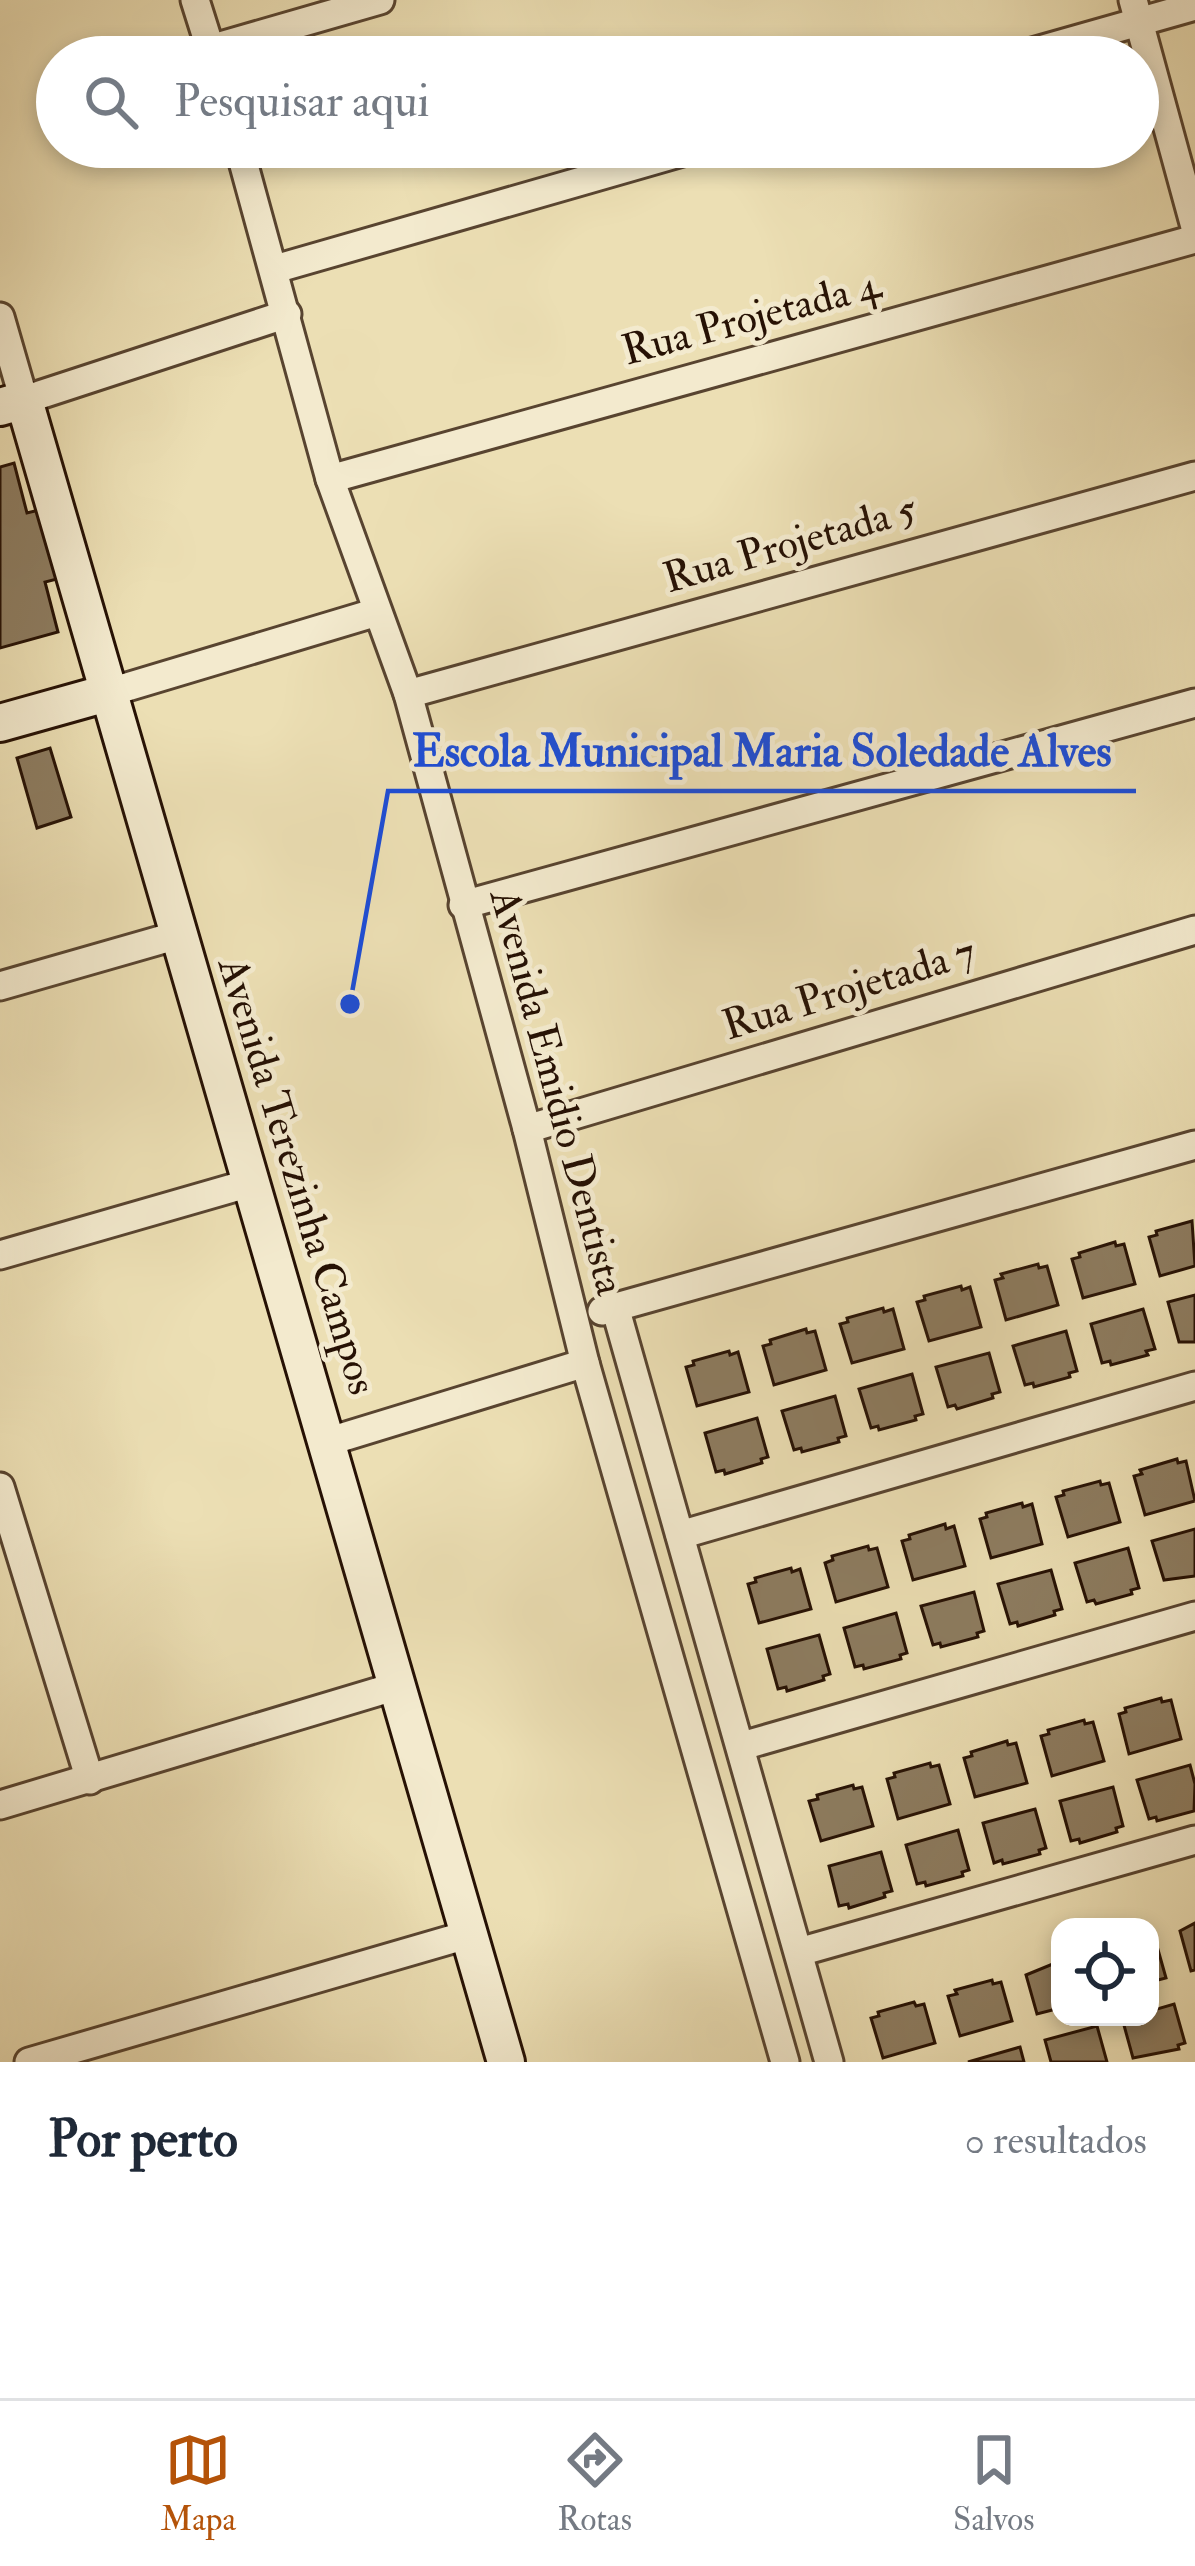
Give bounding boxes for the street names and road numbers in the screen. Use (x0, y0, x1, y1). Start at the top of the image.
street label: Rua Projetada 4 (616, 258, 888, 377)
street label: Rua Projetada 5 (657, 483, 923, 605)
street label: Avenida Emidio Dentista (478, 882, 636, 1301)
street label: Rua Projetada 7 (716, 926, 982, 1052)
street label: Avenida Terezinha Campos (205, 950, 388, 1401)

